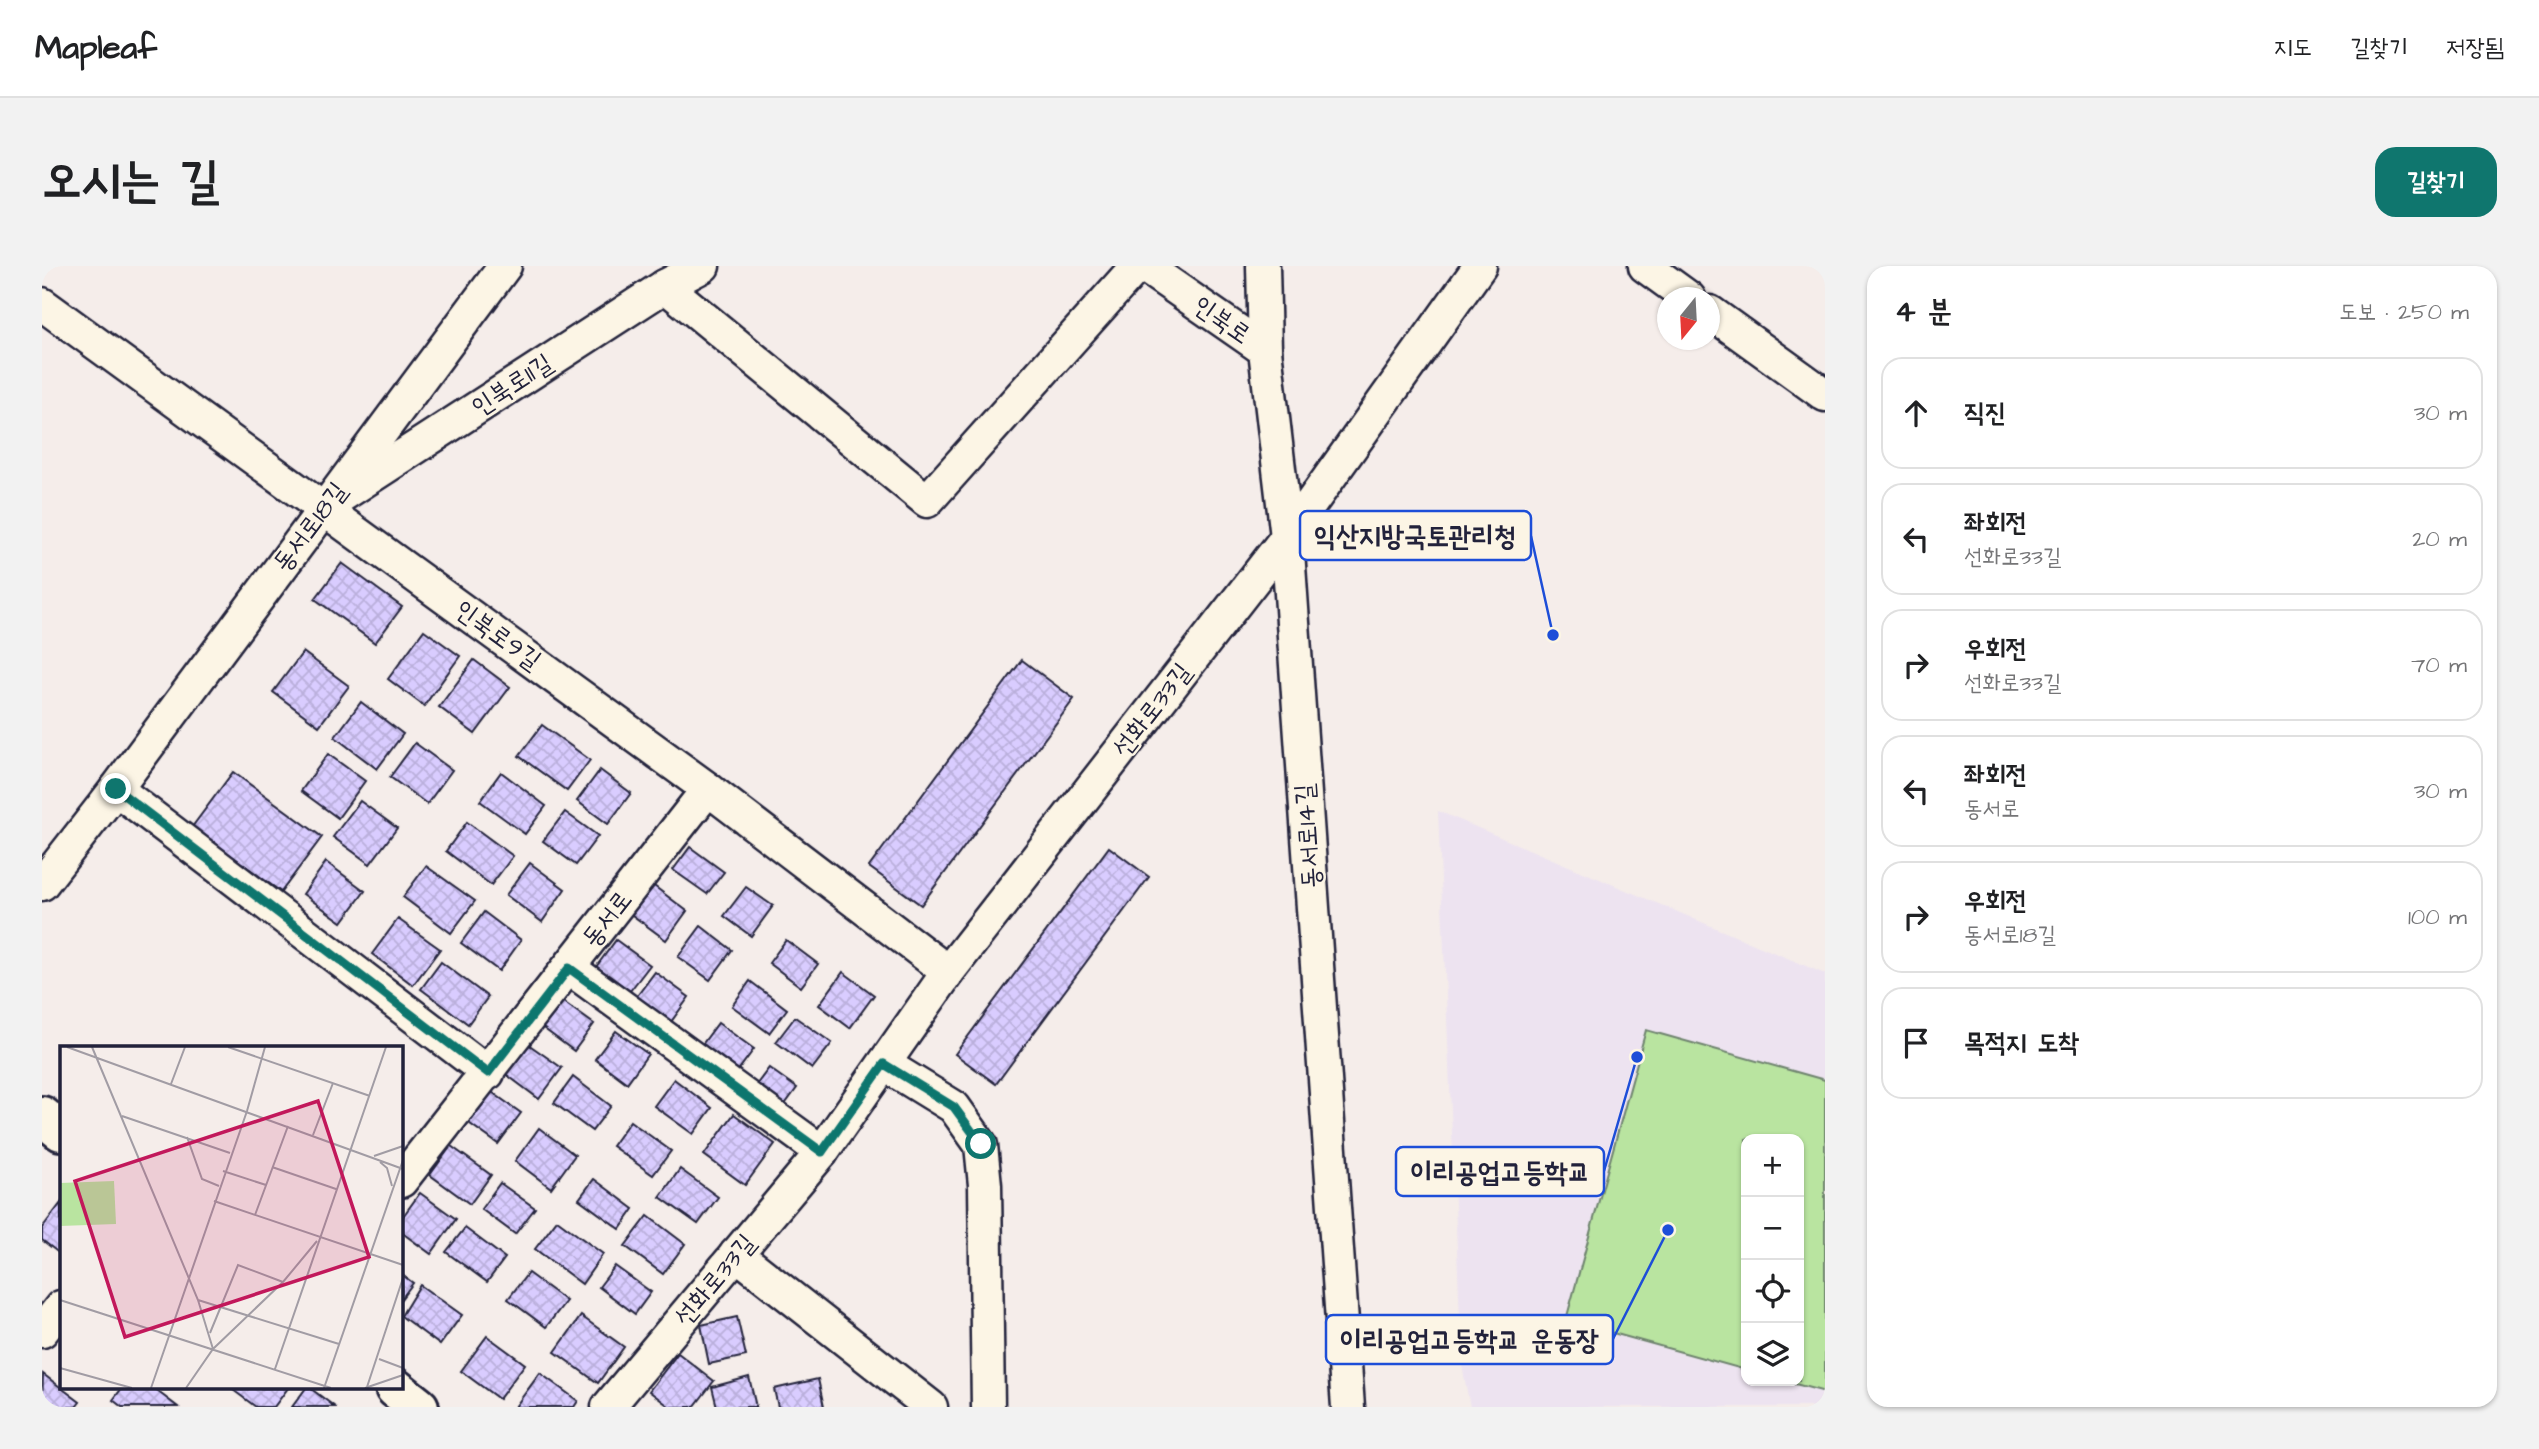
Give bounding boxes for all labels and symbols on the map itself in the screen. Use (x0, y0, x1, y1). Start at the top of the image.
street label: 인북로 (1186, 287, 1258, 353)
north arrow (1657, 287, 1720, 350)
street label: 인북로11길 (464, 345, 560, 425)
street label: 동서로18길 (264, 475, 356, 579)
callout: 익산지방국토관리청 (1300, 511, 1531, 560)
text: 익산지방국토관리청 (1314, 517, 1516, 556)
street label: 인북로9길 (448, 591, 548, 679)
street label: 선화로33길 (1104, 655, 1200, 764)
route end (100, 773, 131, 804)
street label: 동서로14길 (1286, 782, 1330, 889)
street label: 동서로 (573, 883, 641, 955)
inset map (60, 1046, 402, 1390)
route start (965, 1128, 996, 1159)
callout: 이리공업고등학교 (1396, 1147, 1604, 1196)
text: 이리공업고등학교 (1410, 1153, 1590, 1192)
street label: 선화로33길 (666, 1226, 764, 1334)
callout: 이리공업고등학교 운동장 (1326, 1315, 1613, 1364)
text: 이리공업고등학교 운동장 (1339, 1321, 1599, 1360)

